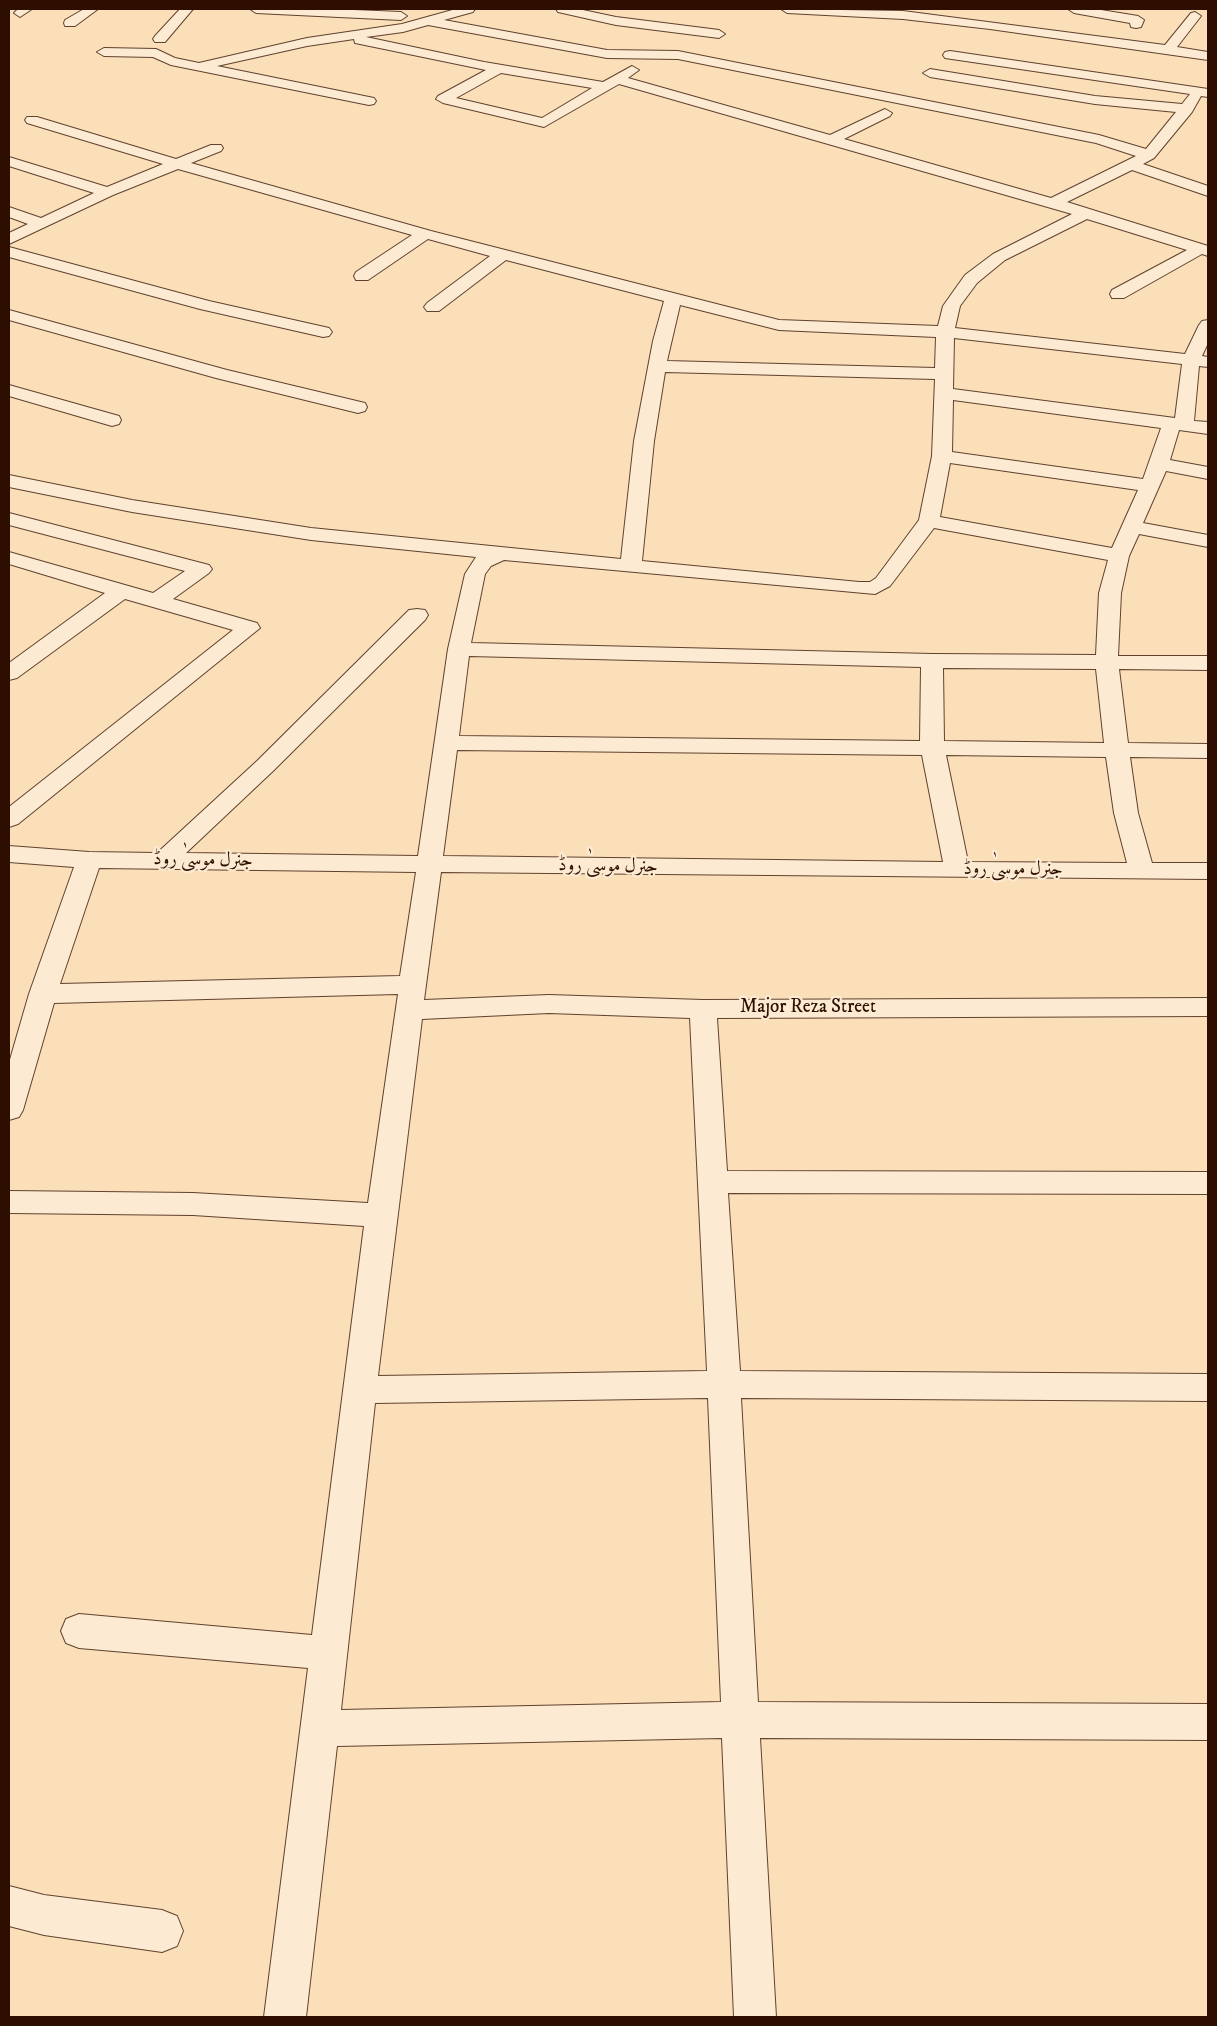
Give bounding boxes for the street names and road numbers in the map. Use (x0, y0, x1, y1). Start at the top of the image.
street label: جنرل موسیٰ روڈ (153, 849, 253, 873)
street label: جنرل موسیٰ روڈ (558, 855, 658, 879)
street label: جنرل موسیٰ روڈ (963, 859, 1063, 881)
street label: Major Reza Street (740, 997, 876, 1019)

